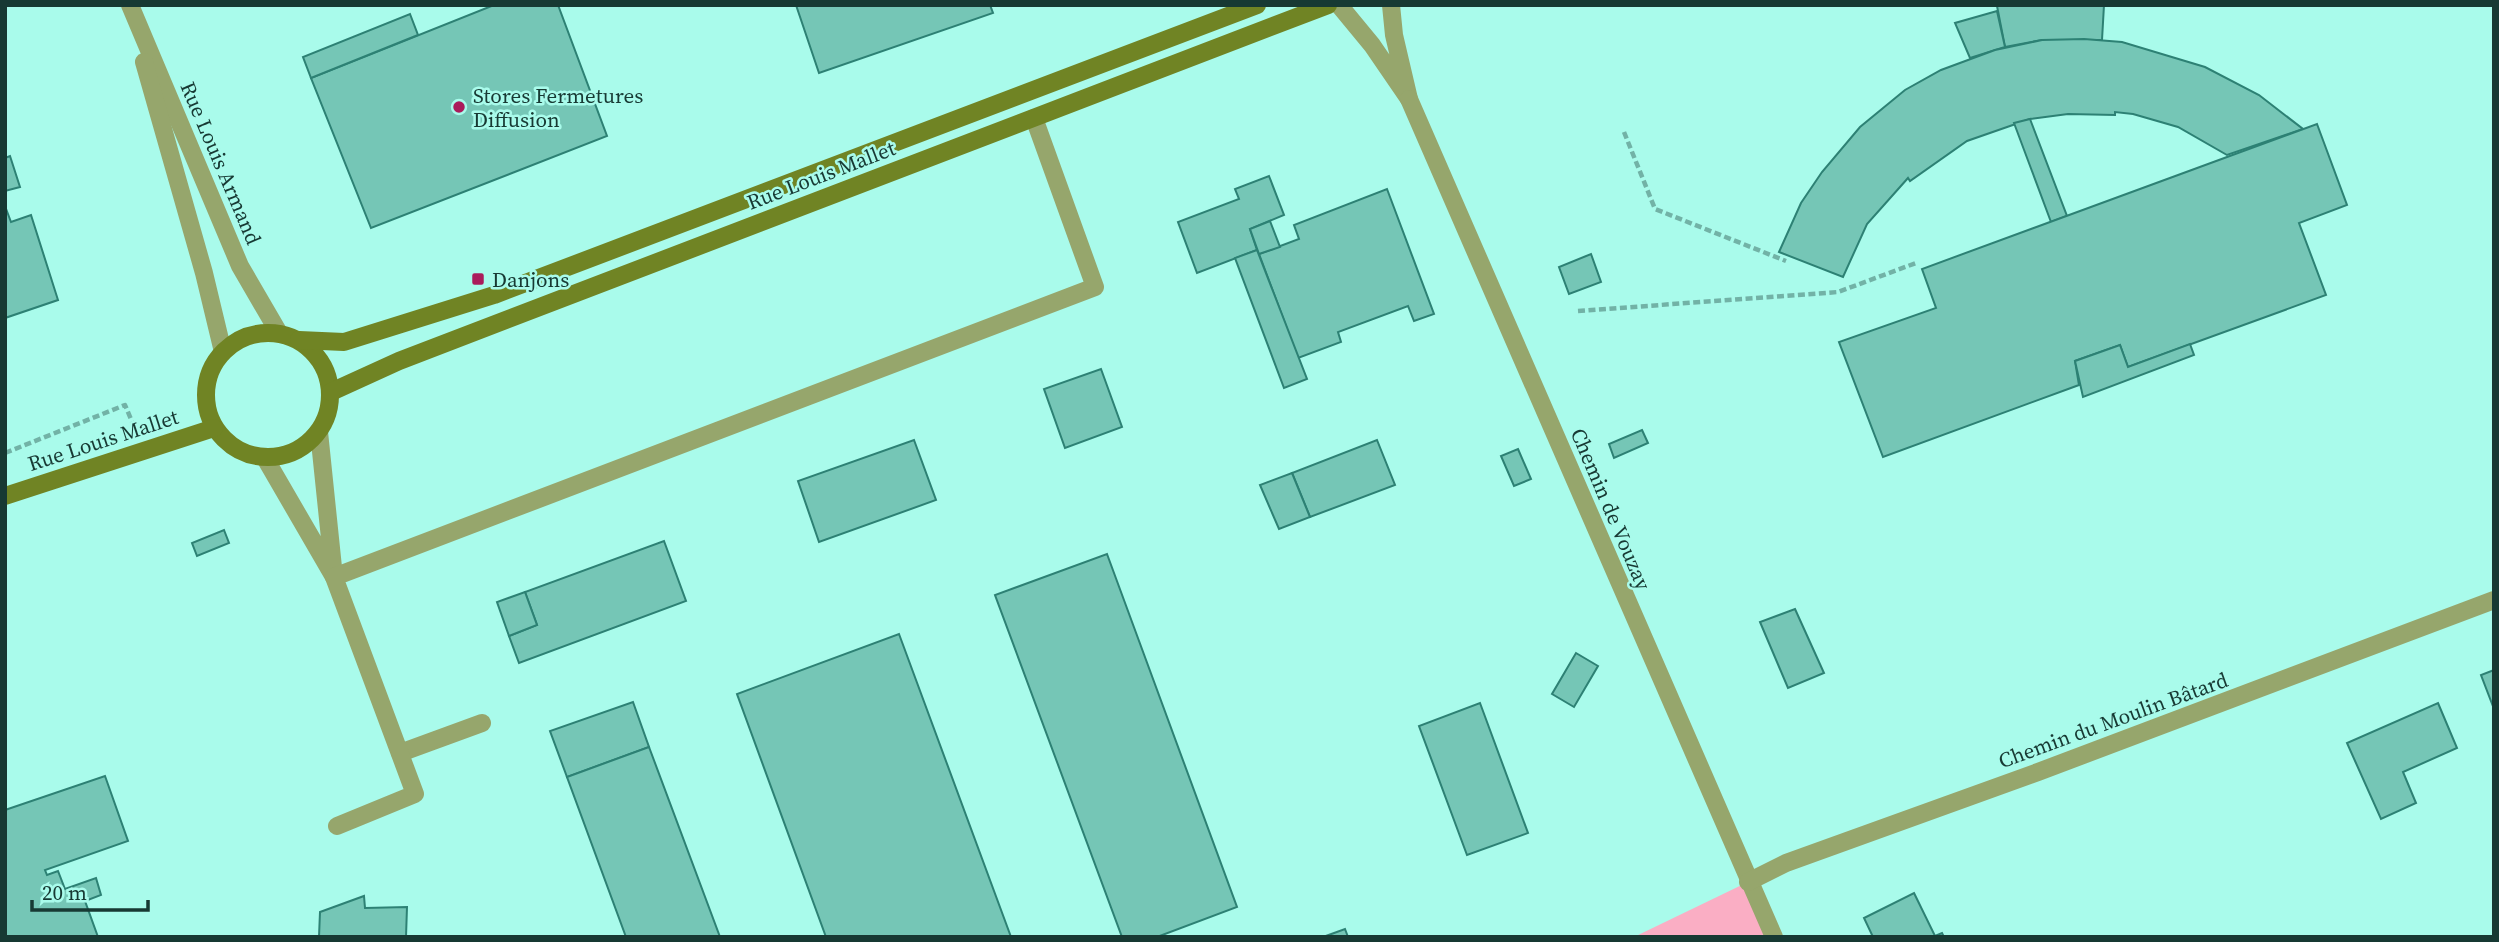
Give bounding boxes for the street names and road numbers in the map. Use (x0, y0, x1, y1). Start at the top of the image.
street label: Rue Louis Armand (174, 77, 268, 249)
street label: Rue Louis Mallet (743, 133, 899, 217)
street label: Rue Louis Mallet (24, 402, 182, 478)
street label: Chemin de Vouzay (1564, 424, 1658, 595)
street label: Chemin du Moulin Bâtard (1994, 665, 2232, 775)

